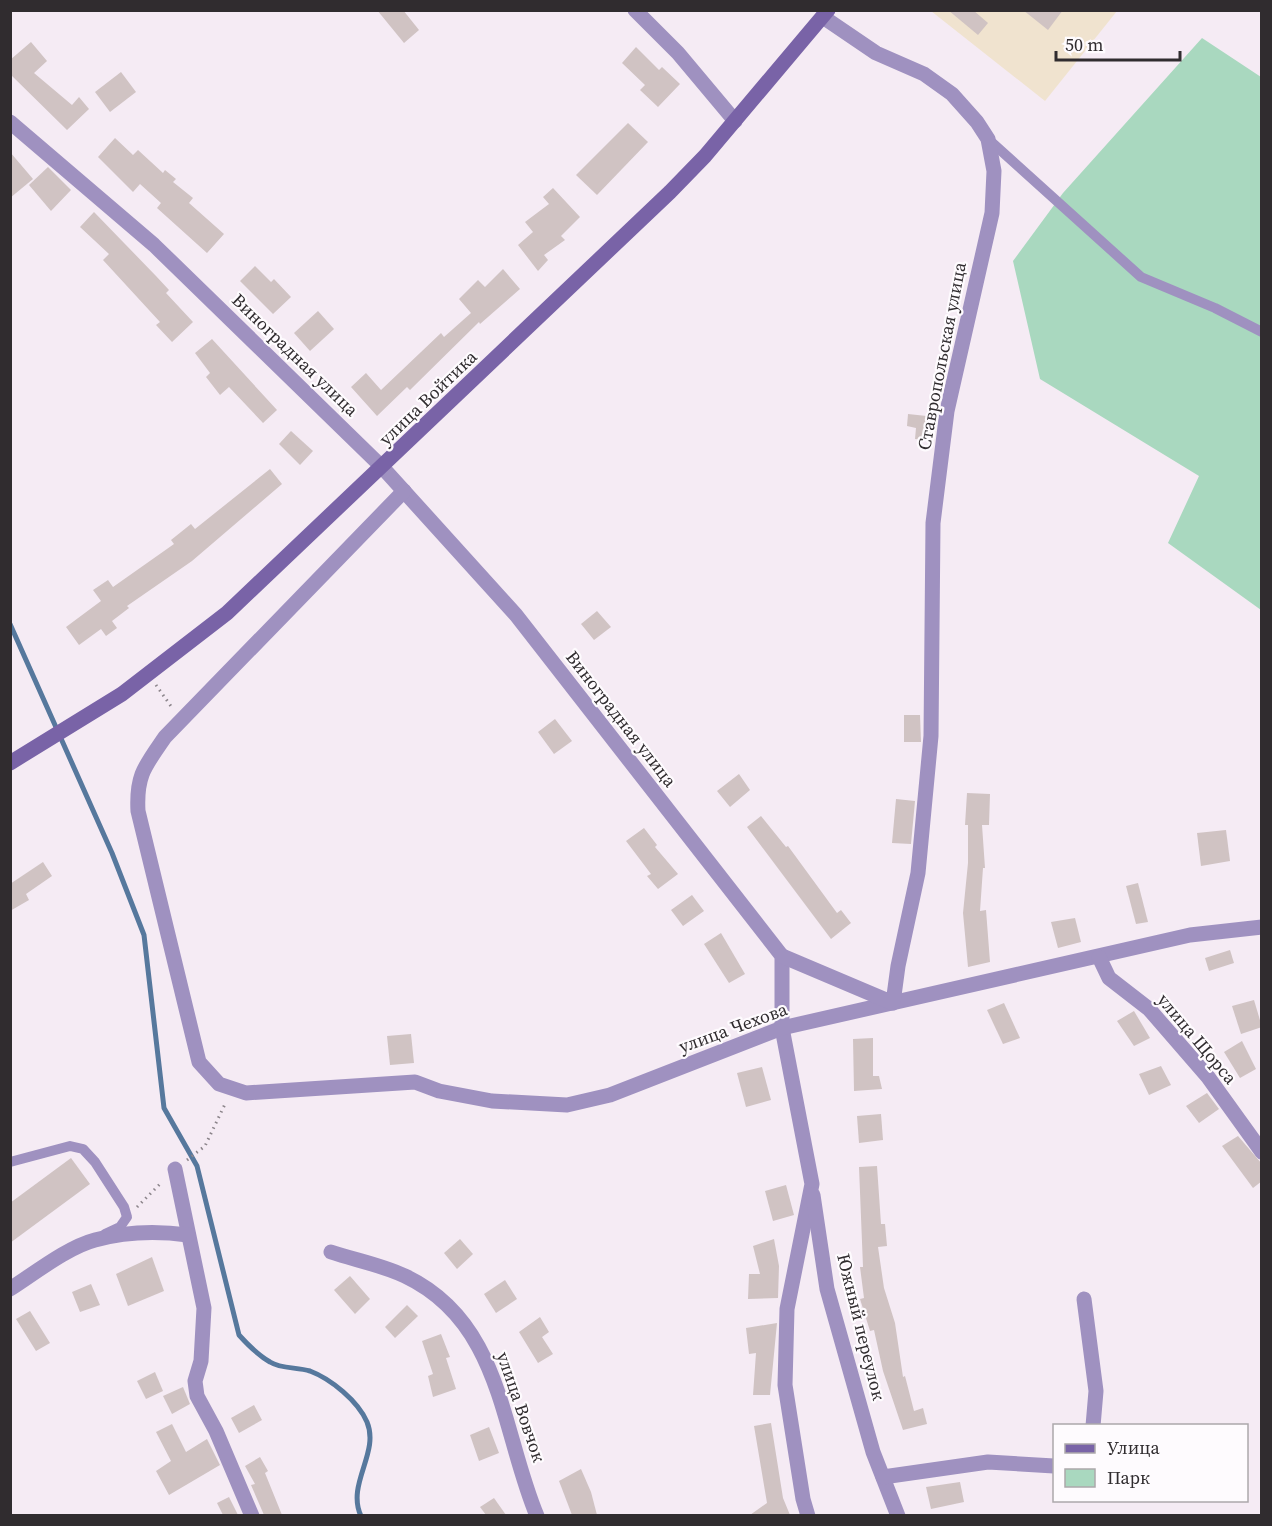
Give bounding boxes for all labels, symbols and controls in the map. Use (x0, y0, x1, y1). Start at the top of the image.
scale bar (1056, 24, 1180, 62)
text: 50 m (1065, 32, 1103, 57)
street label: Ставропольская улица (911, 259, 972, 452)
street label: Виноградная улица (227, 288, 365, 422)
street label: улица Войтика (373, 344, 483, 451)
street label: Виноградная улица (560, 645, 683, 793)
street label: улица Щорса (1152, 988, 1243, 1090)
street label: улица Чехова (675, 996, 791, 1059)
street label: Южный переулок (831, 1251, 892, 1403)
street label: улица Вовчок (491, 1348, 552, 1465)
legend (1053, 1424, 1248, 1502)
text: Улица (1107, 1435, 1160, 1460)
text: Парк (1107, 1465, 1150, 1490)

